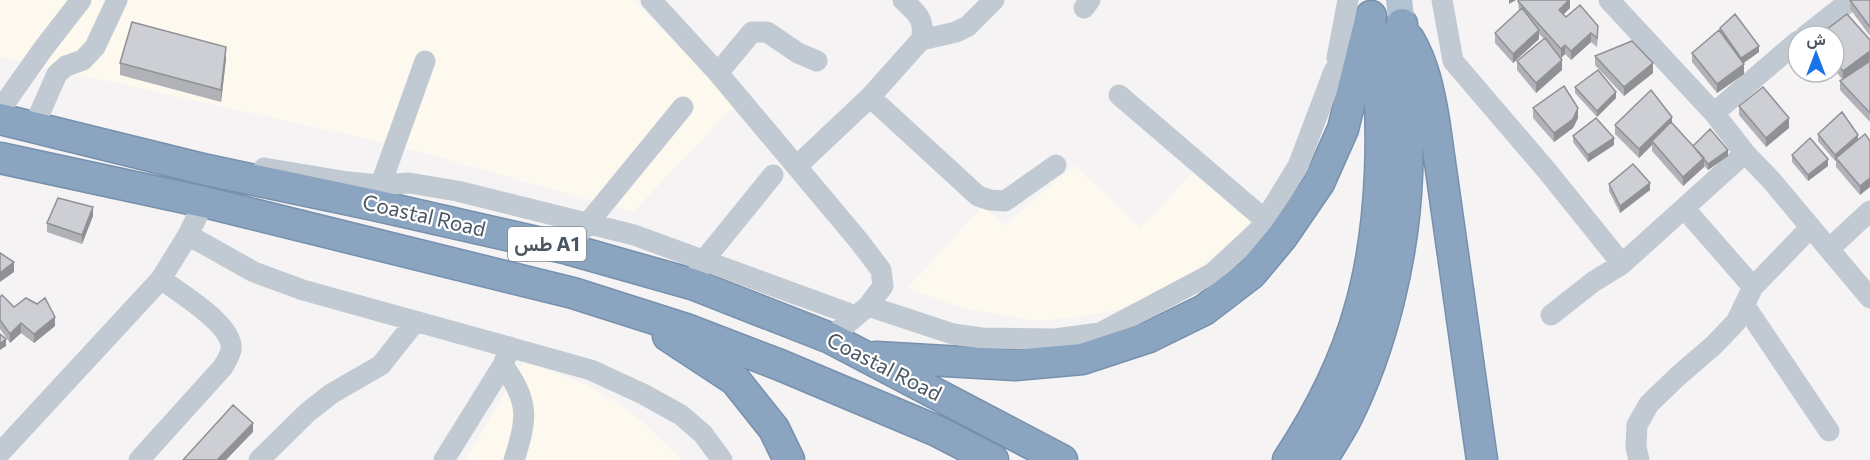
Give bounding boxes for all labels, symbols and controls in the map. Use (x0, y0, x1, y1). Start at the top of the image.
north arrow (1786, 24, 1846, 84)
text: ش (1806, 29, 1826, 49)
street label: Coastal Road (360, 188, 488, 241)
road number: طس A1 (508, 227, 586, 261)
street label: Coastal Road (823, 326, 946, 405)

